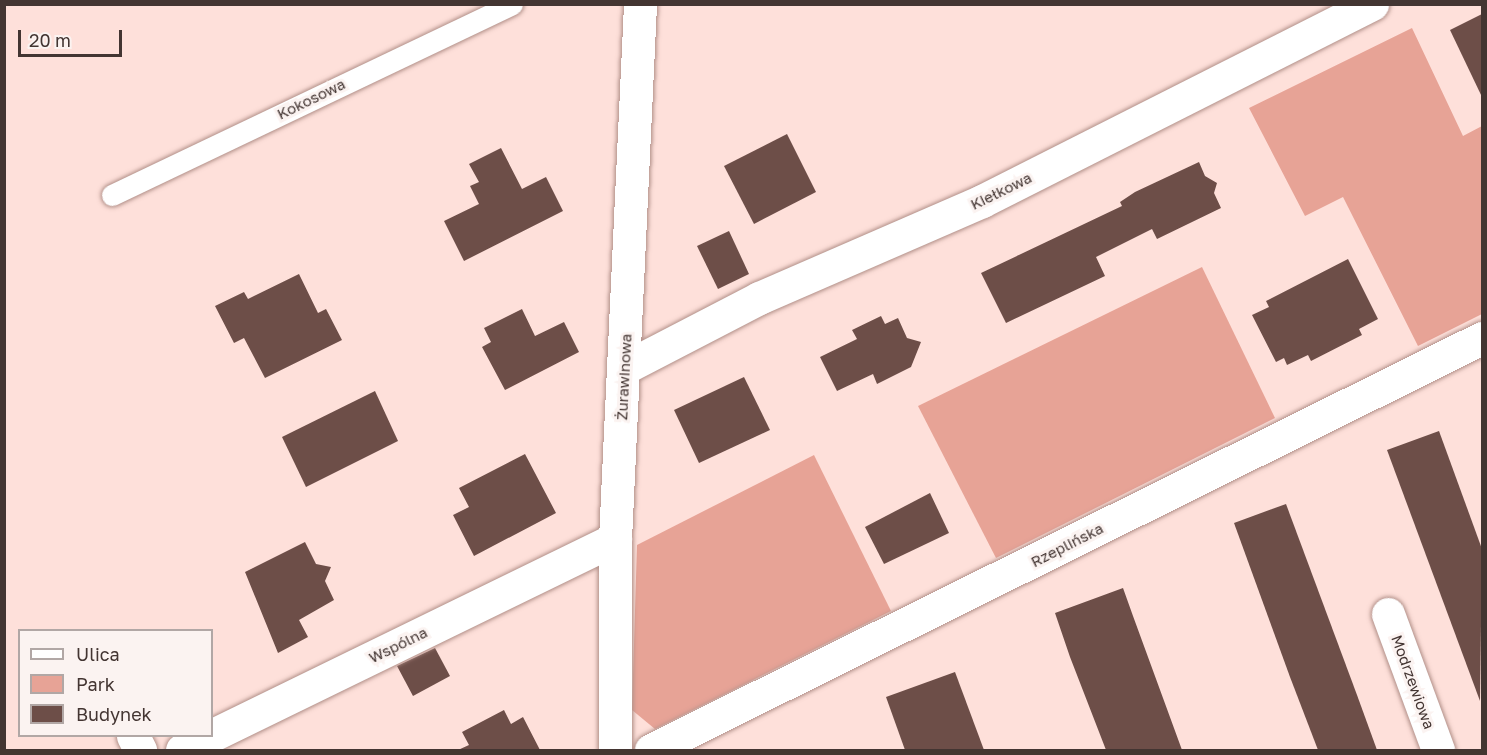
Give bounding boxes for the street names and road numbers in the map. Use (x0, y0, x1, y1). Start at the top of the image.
street label: Kokosowa (274, 75, 348, 123)
street label: Kiełkowa (968, 169, 1034, 213)
street label: Żurawinowa (613, 333, 635, 421)
street label: Rzeplińska (1028, 519, 1106, 571)
street label: Wspólna (366, 623, 430, 667)
street label: Modrzewiowa (1388, 633, 1438, 731)

